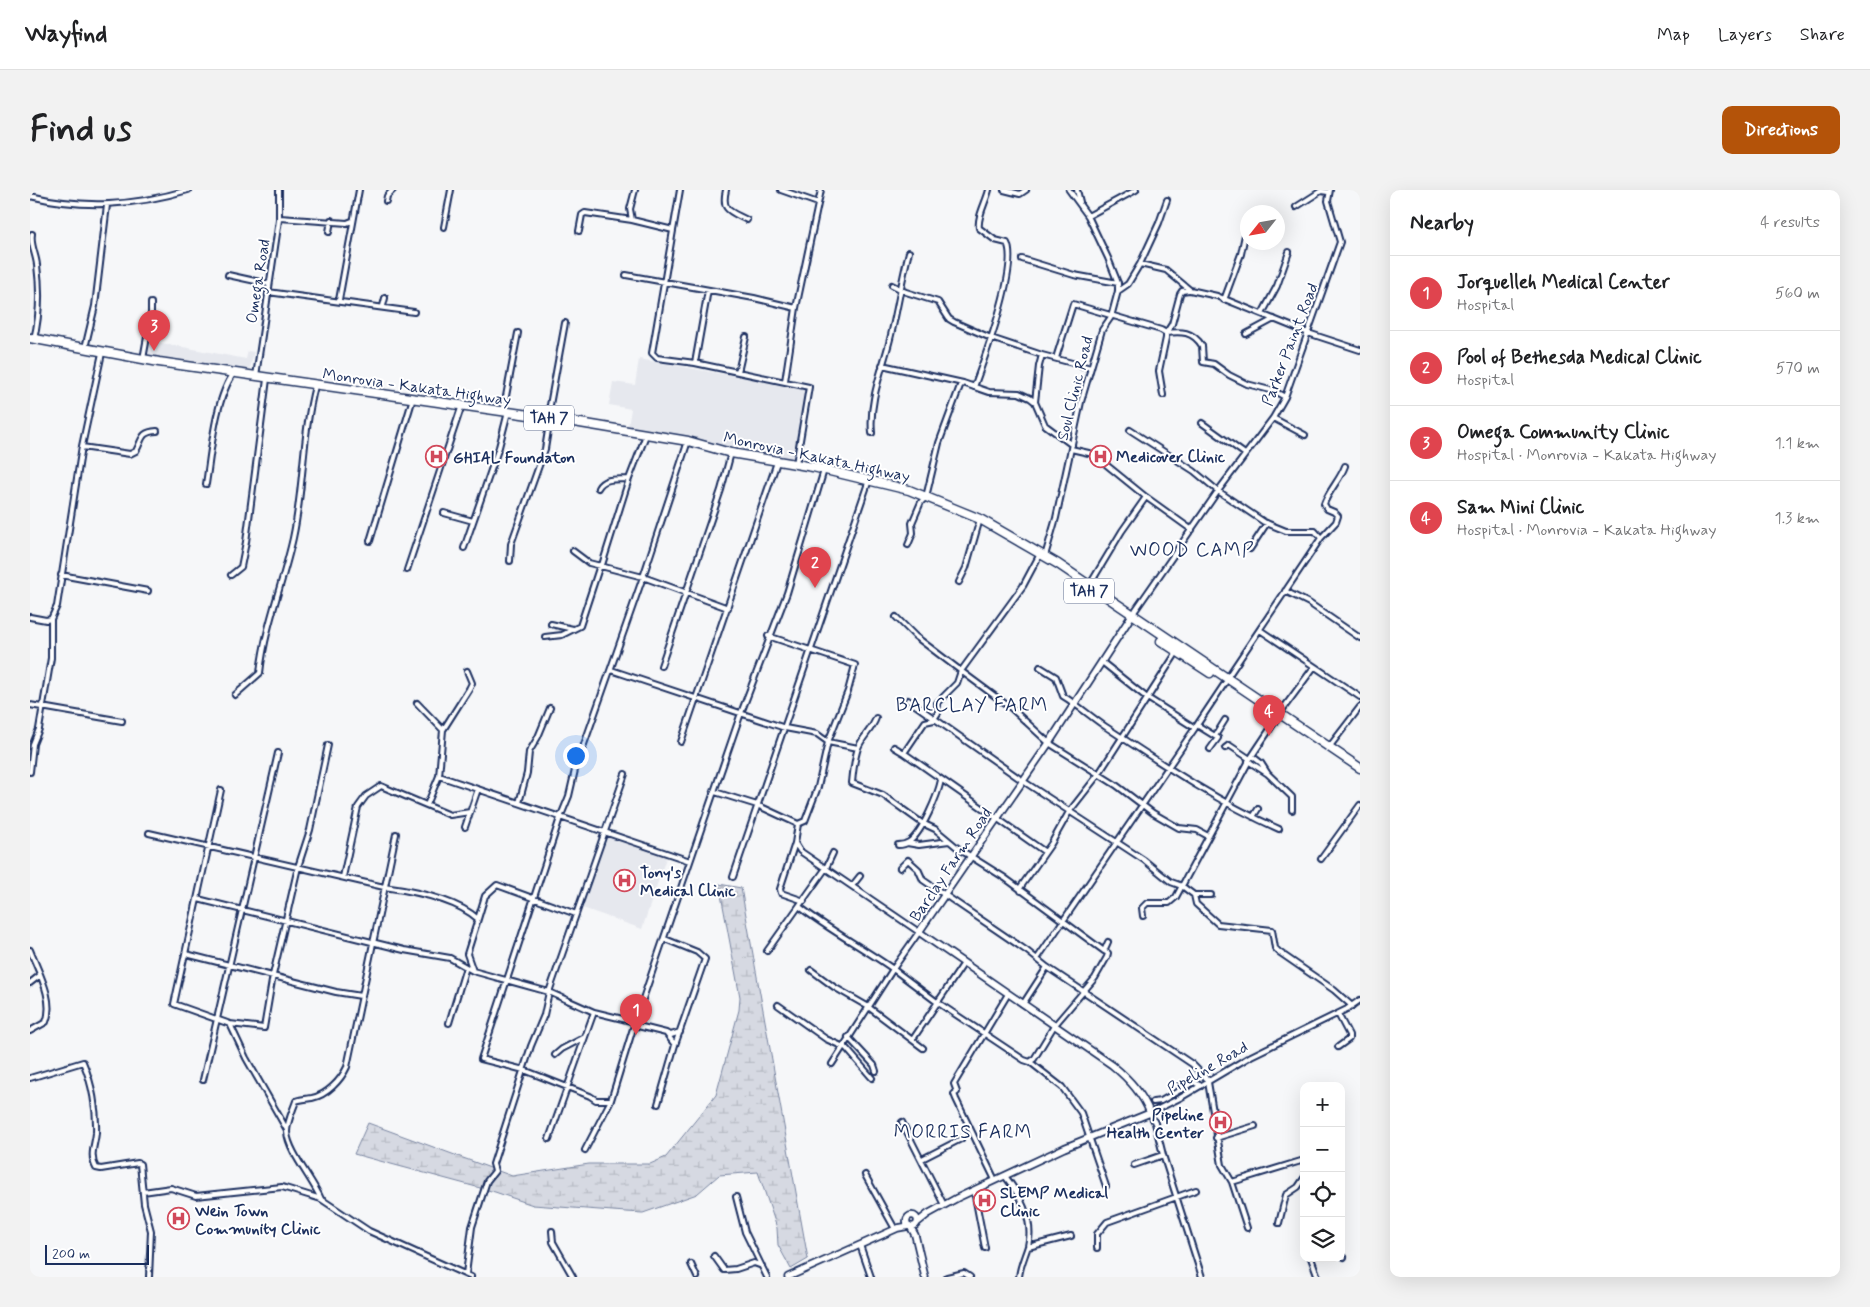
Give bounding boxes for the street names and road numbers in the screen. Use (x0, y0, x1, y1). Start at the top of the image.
street label: Omega Road (241, 238, 277, 325)
street label: Parker Paint Road (1257, 280, 1324, 409)
street label: Soul Clinic Road (1052, 334, 1099, 443)
street label: Monrovia - Kakata Highway (321, 364, 512, 412)
road number: TAH 7 (524, 406, 574, 430)
street label: Monrovia - Kakata Highway (721, 427, 912, 488)
road number: TAH 7 (1064, 578, 1114, 604)
street label: Barclay Farm Road (905, 804, 997, 926)
street label: Pipeline Road (1164, 1037, 1252, 1100)

